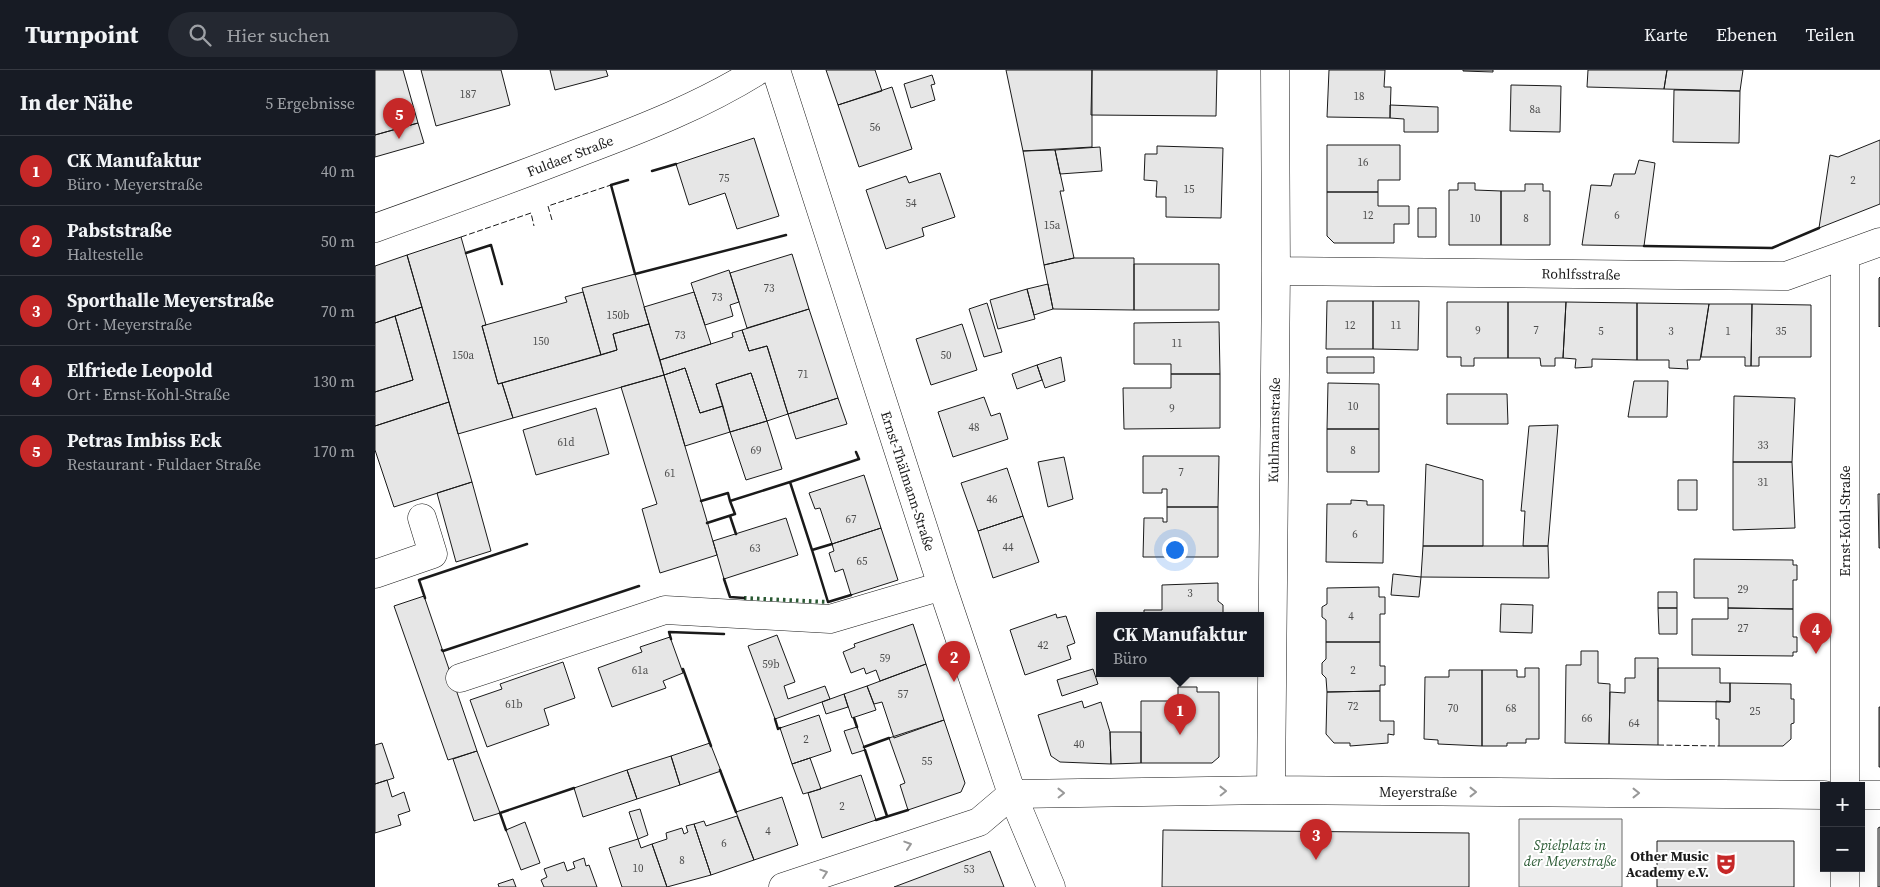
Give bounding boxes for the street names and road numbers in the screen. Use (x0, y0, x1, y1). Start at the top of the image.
street label: Fuldaer Straße (524, 130, 616, 182)
street label: Rohlfsstraße (1541, 263, 1621, 285)
street label: Kuhlmannstraße (1263, 377, 1285, 483)
street label: Ernst-Thälmann-Straße (876, 408, 940, 554)
street label: Ernst-Kohl-Straße (1835, 465, 1855, 577)
street label: Meyerstraße (1379, 782, 1457, 802)

